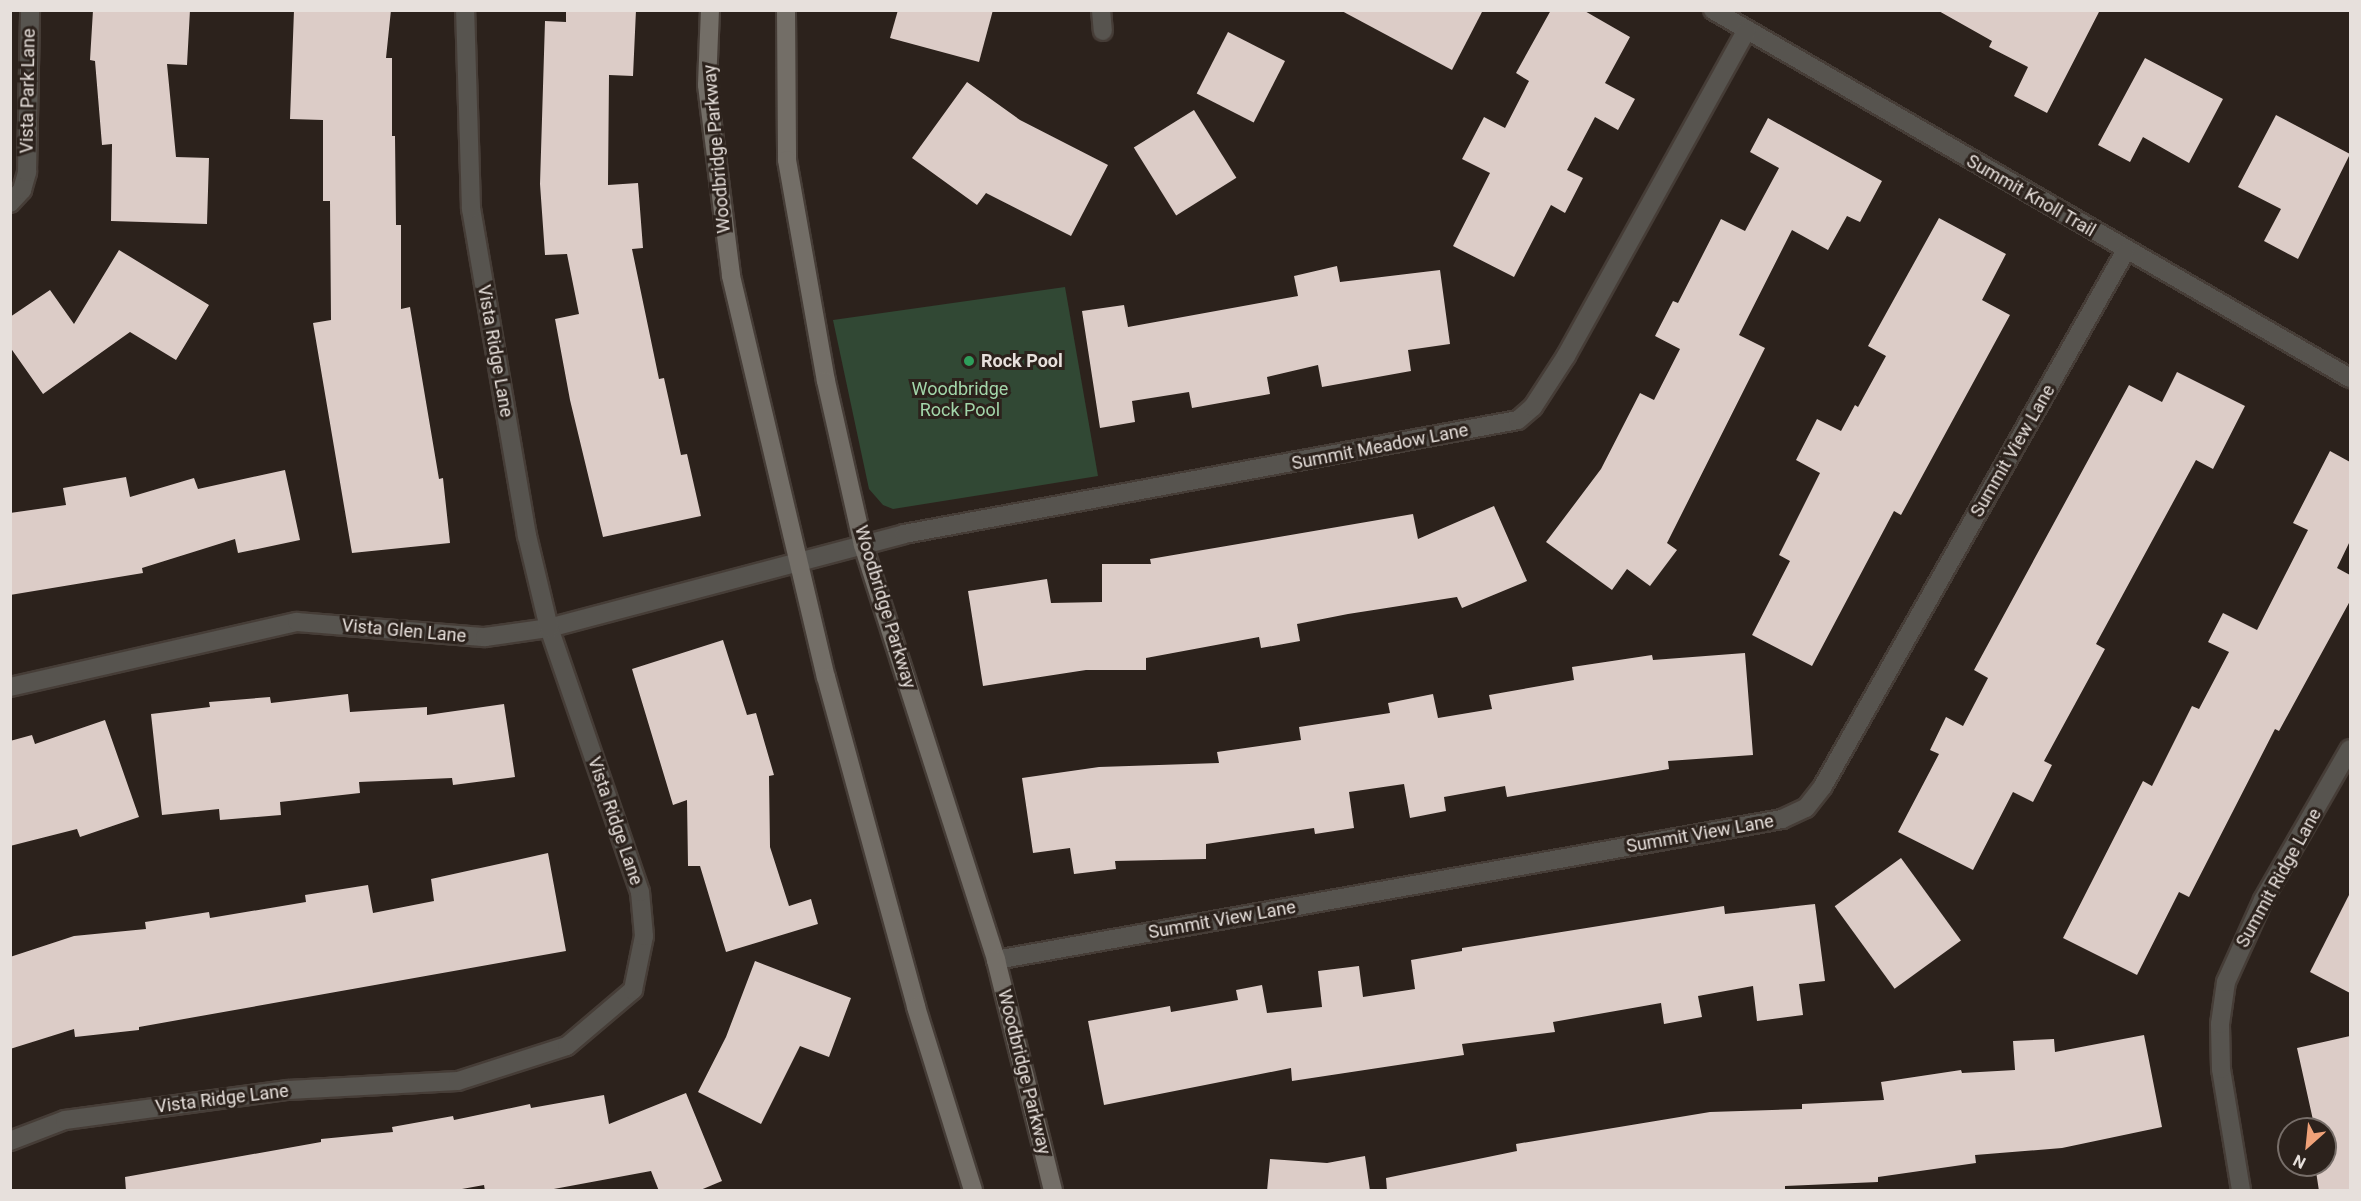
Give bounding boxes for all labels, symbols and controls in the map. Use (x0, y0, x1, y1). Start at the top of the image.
street label: Vista Park Lane (16, 28, 40, 154)
street label: Woodbridge Parkway (699, 64, 735, 234)
street label: Summit Knoll Trail (1962, 150, 2100, 242)
street label: Vista Ridge Lane (473, 283, 517, 419)
place label: Rock Pool (981, 350, 1063, 372)
marker: Rock Pool (962, 354, 976, 368)
park label: Woodbridge Rock Pool (912, 379, 1008, 422)
street label: Summit View Lane (1966, 381, 2060, 521)
street label: Summit Meadow Lane (1290, 419, 1470, 475)
street label: Woodbridge Parkway (850, 523, 920, 691)
street label: Vista Glen Lane (341, 615, 467, 647)
street label: Vista Ridge Lane (583, 754, 647, 888)
street label: Summit Ridge Lane (2232, 805, 2326, 951)
street label: Summit View Lane (1625, 810, 1775, 858)
street label: Summit View Lane (1147, 896, 1297, 944)
street label: Woodbridge Parkway (993, 987, 1055, 1157)
street label: Vista Ridge Lane (154, 1080, 290, 1118)
north arrow (2277, 1117, 2337, 1177)
text: N (2290, 1151, 2309, 1173)

